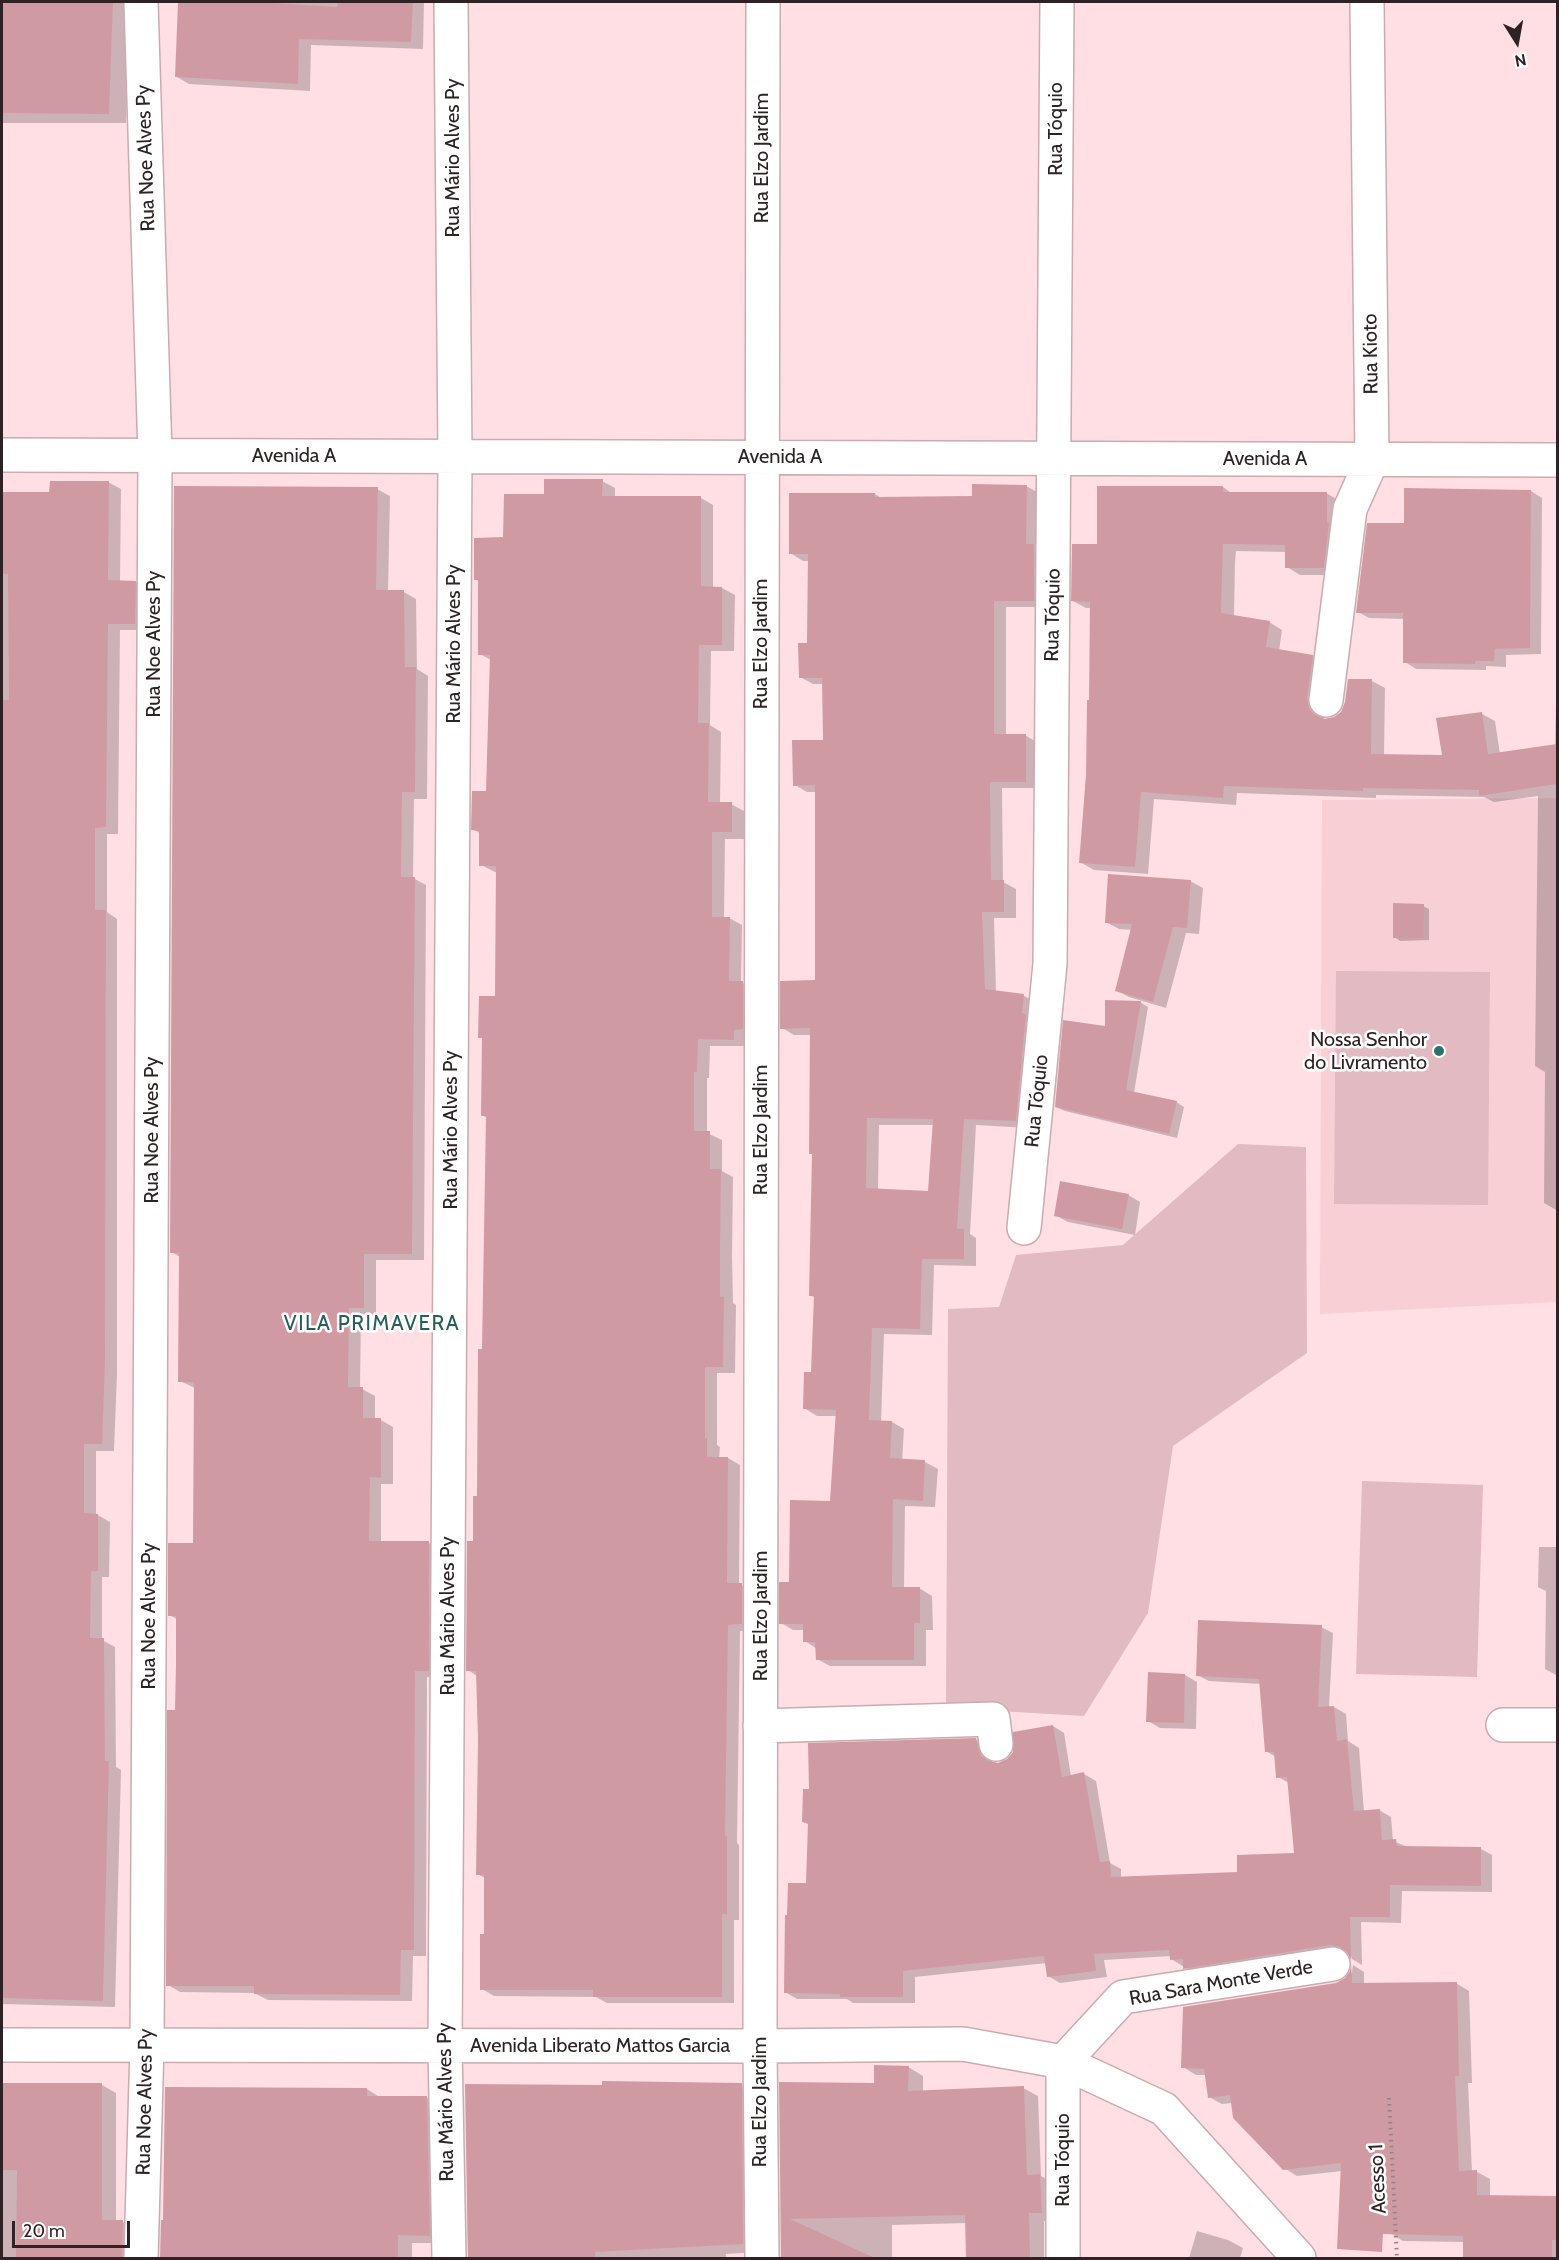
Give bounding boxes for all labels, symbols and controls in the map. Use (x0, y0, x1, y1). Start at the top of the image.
north arrow (1487, 12, 1547, 72)
text: N (1513, 50, 1528, 71)
street label: Rua Mário Alves Py (441, 78, 465, 238)
street label: Rua Tóquio (1044, 82, 1068, 176)
street label: Rua Noe Alves Py (131, 84, 161, 232)
street label: Rua Elzo Jardim (750, 93, 774, 223)
street label: Rua Kioto (1358, 313, 1384, 395)
street label: Avenida A (252, 444, 336, 468)
street label: Avenida A (738, 445, 822, 469)
street label: Avenida A (1223, 447, 1307, 471)
street label: Rua Mário Alves Py (442, 564, 466, 724)
street label: Rua Tóquio (1040, 568, 1066, 662)
street label: Rua Noe Alves Py (142, 571, 166, 717)
street label: Rua Elzo Jardim (749, 579, 773, 709)
place label: Nossa Senhor do Livramento (1304, 1028, 1427, 1075)
marker: Nossa Senhor do Livramento (1432, 1044, 1446, 1058)
street label: Rua Mário Alves Py (439, 1050, 463, 1210)
street label: Rua Tóquio (1020, 1053, 1054, 1149)
street label: Rua Noe Alves Py (140, 1057, 164, 1203)
street label: Rua Elzo Jardim (749, 1065, 773, 1195)
district label: VILA PRIMAVERA (284, 1311, 460, 1337)
street label: Rua Mário Alves Py (436, 1536, 460, 1696)
street label: Rua Noe Alves Py (137, 1543, 161, 1689)
street label: Rua Elzo Jardim (749, 1551, 773, 1681)
street label: Rua Sara Monte Verde (1127, 1955, 1315, 2011)
street label: Rua Mário Alves Py (433, 2022, 459, 2182)
street label: Rua Noe Alves Py (132, 2028, 158, 2176)
street label: Avenida Liberato Mattos Garcia (470, 2034, 730, 2058)
street label: Rua Elzo Jardim (748, 2037, 772, 2167)
street label: Rua Tóquio (1051, 2113, 1075, 2207)
street label: Acesso 1 (1364, 2143, 1392, 2215)
scale bar (15, 2209, 134, 2247)
text: 20 m (23, 2220, 65, 2242)

